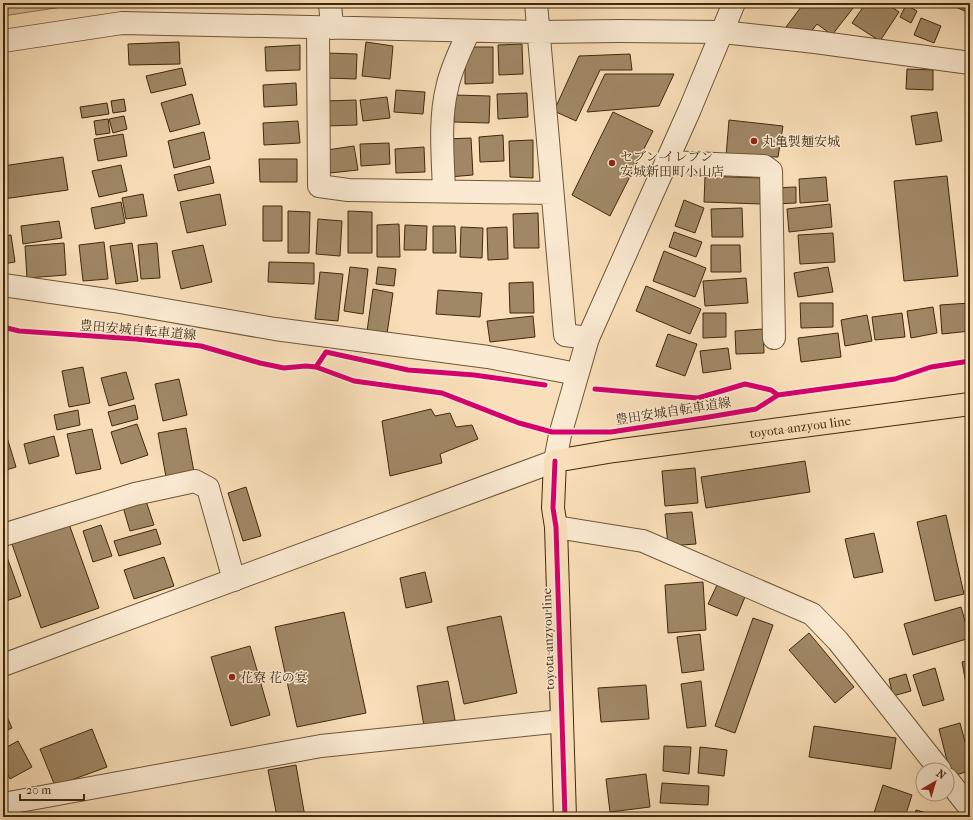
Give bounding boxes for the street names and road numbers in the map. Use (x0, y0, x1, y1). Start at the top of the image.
street label: 豊田安城自転車道線 (79, 317, 197, 343)
street label: 豊田安城自転車道線 (614, 394, 732, 428)
street label: toyota-anzyou line (749, 412, 852, 441)
street label: toyota-anzyou line (539, 587, 557, 690)

